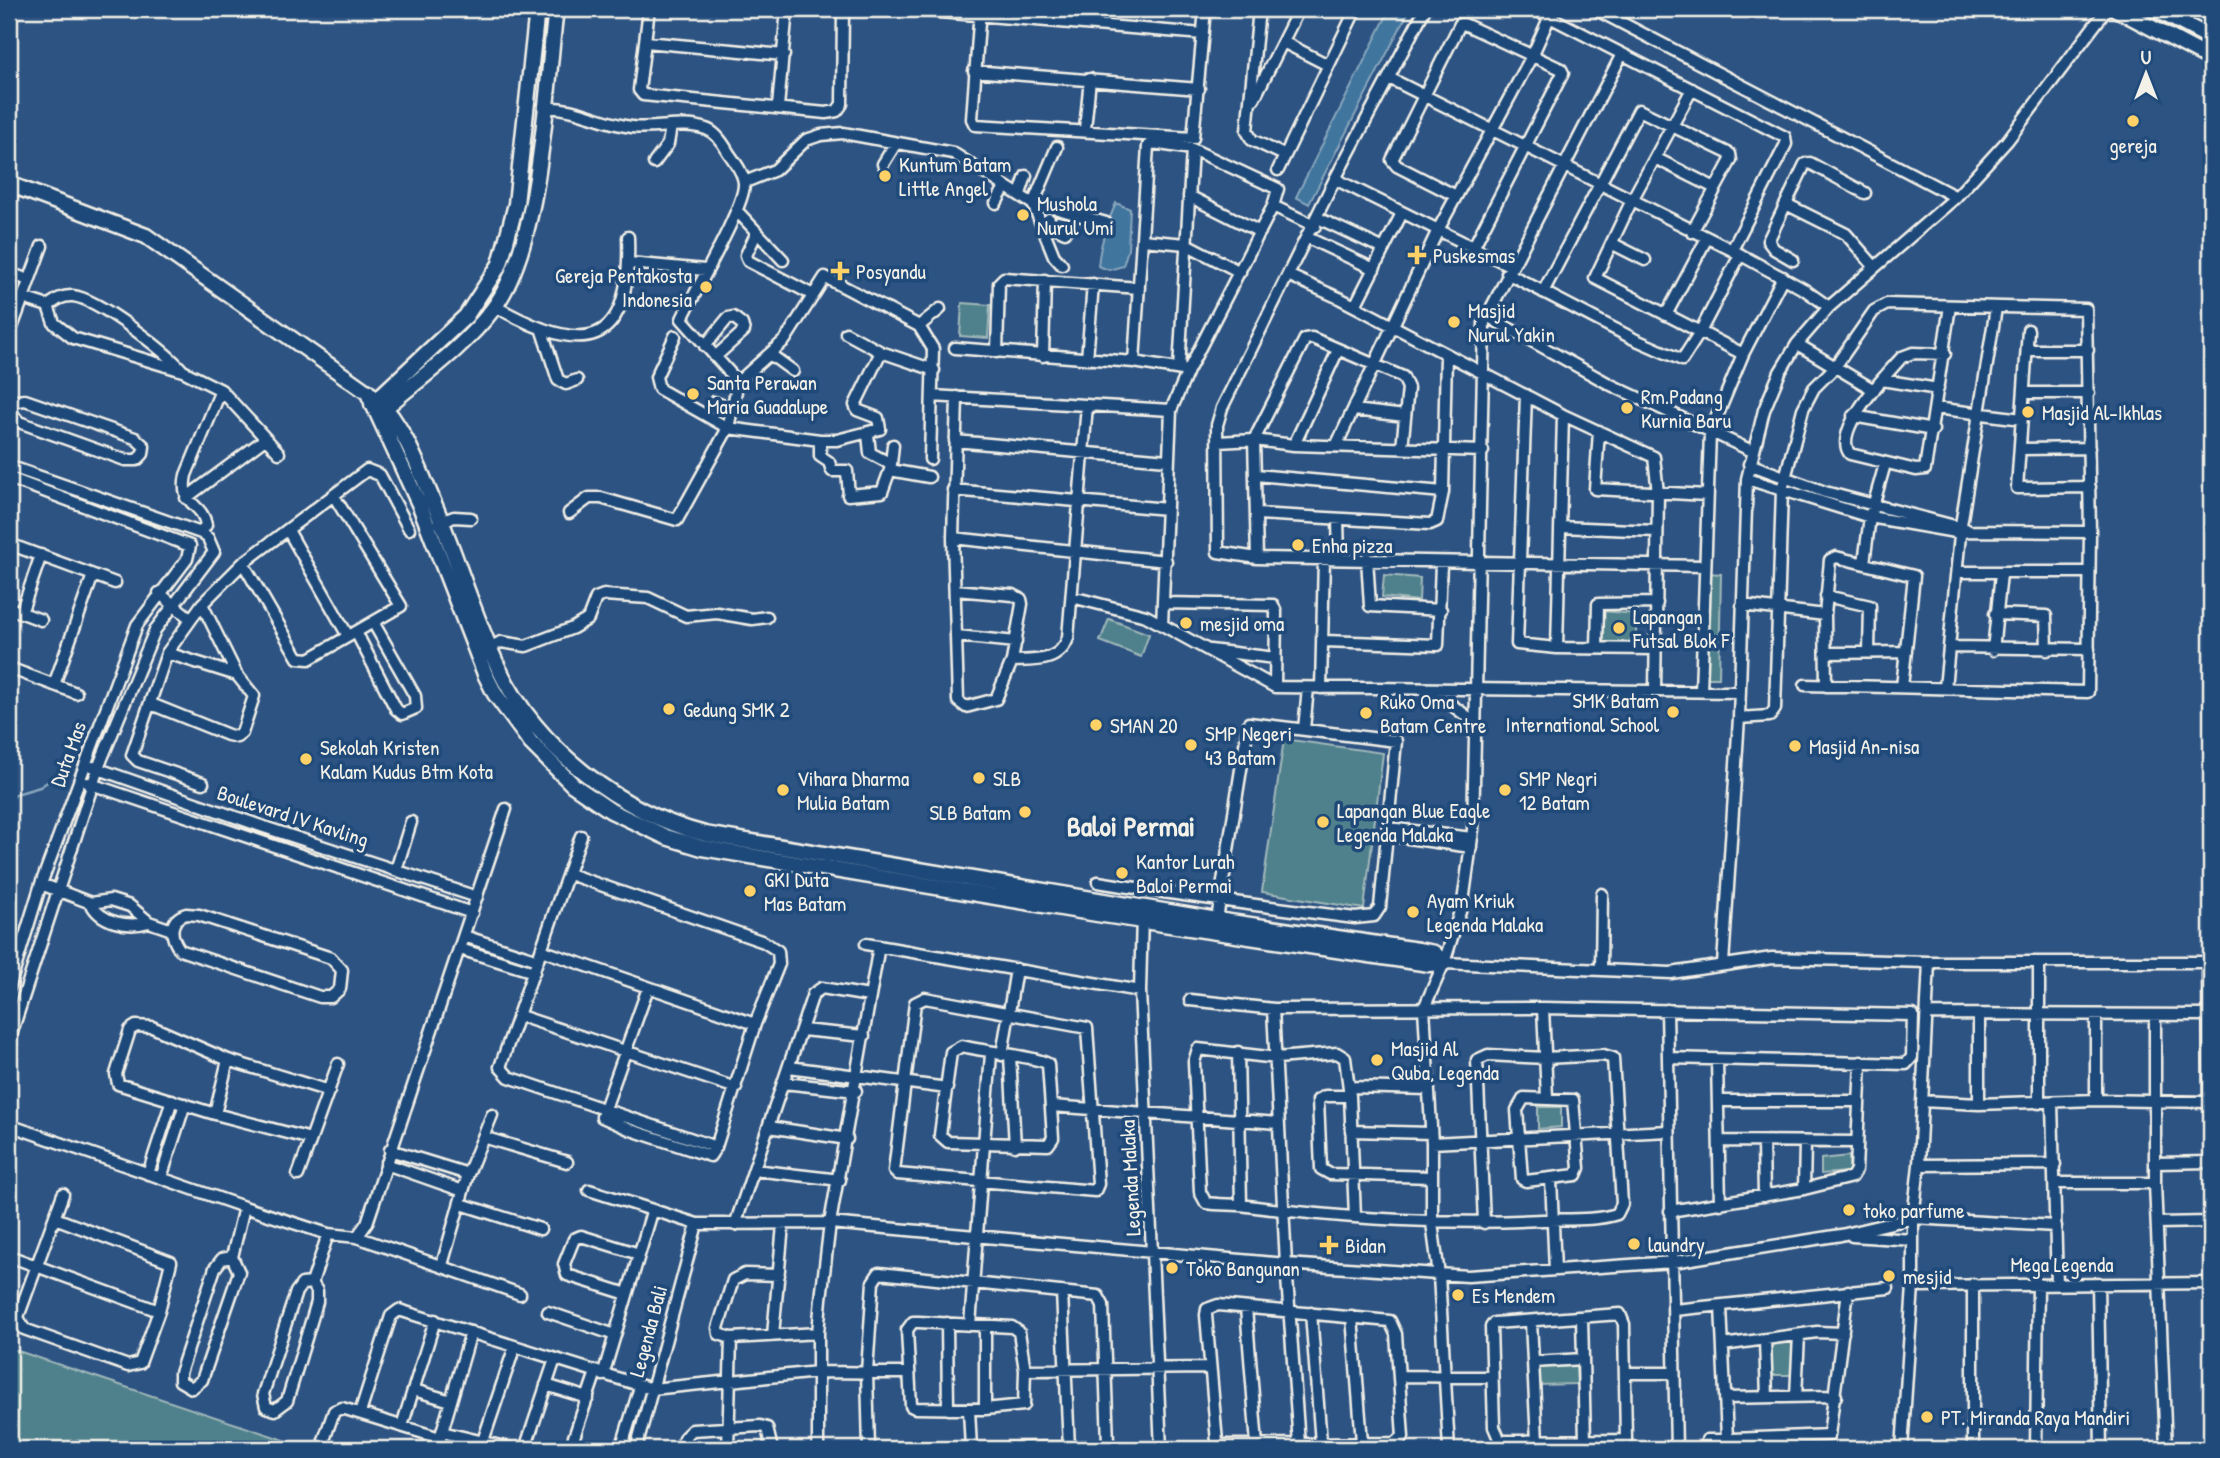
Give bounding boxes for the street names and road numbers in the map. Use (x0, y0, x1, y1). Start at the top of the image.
street label: Duta Mas (43, 717, 93, 791)
street label: Boulevard IV Kavling (214, 778, 372, 854)
street label: Legenda Malaka (1112, 1119, 1148, 1237)
street label: Mega Legenda (2010, 1250, 2114, 1279)
street label: Legenda Bali (622, 1282, 674, 1380)

